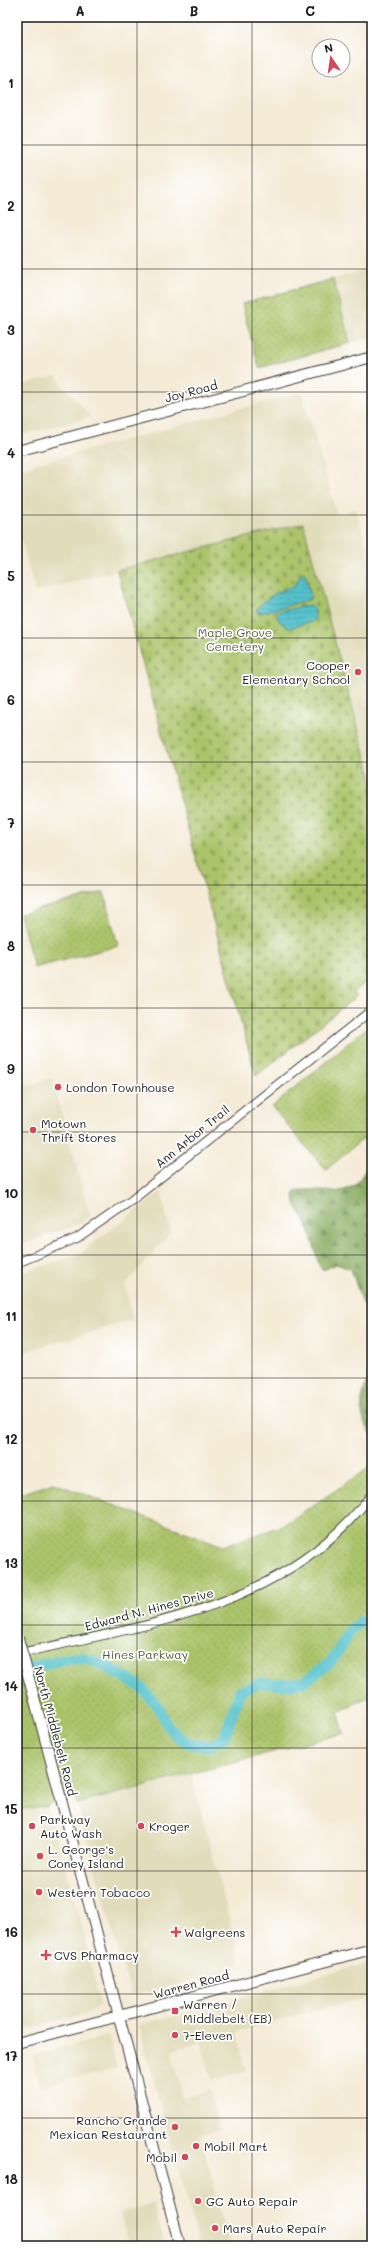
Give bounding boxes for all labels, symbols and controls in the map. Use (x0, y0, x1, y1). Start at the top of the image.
text: A (75, 2, 85, 19)
text: B (190, 2, 199, 19)
text: C (305, 2, 315, 19)
north arrow (311, 38, 351, 78)
text: N (323, 40, 334, 56)
text: 1 (8, 74, 14, 91)
text: 2 (7, 197, 15, 214)
text: 3 (7, 321, 15, 338)
street label: Joy Road (163, 376, 219, 406)
text: 4 (7, 444, 15, 461)
text: 5 (7, 567, 15, 584)
park label: Maple Grove Cemetery (198, 624, 272, 654)
place label: Cooper Elementary School (242, 657, 350, 687)
marker: Cooper Elementary School (353, 667, 363, 677)
text: 6 (7, 691, 15, 708)
text: 7 (7, 814, 15, 831)
text: 8 (7, 937, 15, 954)
text: 9 (7, 1060, 15, 1077)
place label: London Townhouse (66, 1079, 175, 1095)
marker: London Townhouse (53, 1082, 63, 1092)
street label: Ann Arbor Trail (152, 1101, 232, 1171)
place label: Motown Thrift Stores (41, 1115, 117, 1145)
marker: Motown Thrift Stores (28, 1125, 38, 1135)
text: 10 (4, 1184, 18, 1201)
text: 11 (5, 1307, 17, 1324)
text: 12 (4, 1430, 18, 1447)
text: 13 (4, 1554, 18, 1571)
street label: Edward N. Hines Drive (83, 1584, 215, 1634)
park label: Hines Parkway (102, 1646, 188, 1662)
street label: North Middlebelt Road (31, 1664, 81, 1798)
text: 14 (4, 1677, 18, 1694)
text: 15 (4, 1800, 18, 1817)
place label: Parkway Auto Wash (40, 1811, 102, 1841)
place label: Kroger (149, 1818, 190, 1834)
marker: Parkway Auto Wash (27, 1821, 37, 1831)
marker: Kroger (136, 1821, 146, 1831)
place label: L. George's Coney Island (48, 1841, 124, 1871)
marker: L. George's Coney Island (35, 1851, 45, 1861)
place label: Western Tobacco (47, 1884, 150, 1900)
marker: Western Tobacco (34, 1887, 44, 1897)
text: 16 (4, 1923, 18, 1940)
place label: Walgreens (184, 1924, 246, 1940)
marker: Walgreens (171, 1927, 181, 1937)
place label: CVS Pharmacy (54, 1947, 139, 1963)
marker: CVS Pharmacy (41, 1950, 51, 1960)
street label: Warren Road (151, 1966, 231, 2002)
place label: Warren / Middlebelt (EB) (183, 1996, 272, 2026)
marker: Warren / Middlebelt (EB) (170, 2006, 180, 2016)
place label: 7-Eleven (183, 2027, 232, 2043)
marker: 7-Eleven (170, 2030, 180, 2040)
text: 17 (4, 2047, 18, 2064)
place label: Rancho Grande Mexican Restaurant (50, 2112, 167, 2142)
marker: Rancho Grande Mexican Restaurant (170, 2122, 180, 2132)
place label: Mobil Mart (204, 2138, 267, 2154)
marker: Mobil Mart (191, 2141, 201, 2151)
place label: Mobil (146, 2149, 177, 2165)
marker: Mobil (180, 2152, 190, 2162)
text: 18 (4, 2170, 18, 2187)
place label: GC Auto Repair (206, 2193, 298, 2209)
marker: GC Auto Repair (193, 2196, 203, 2206)
place label: Mars Auto Repair (223, 2220, 327, 2236)
marker: Mars Auto Repair (210, 2223, 220, 2233)

